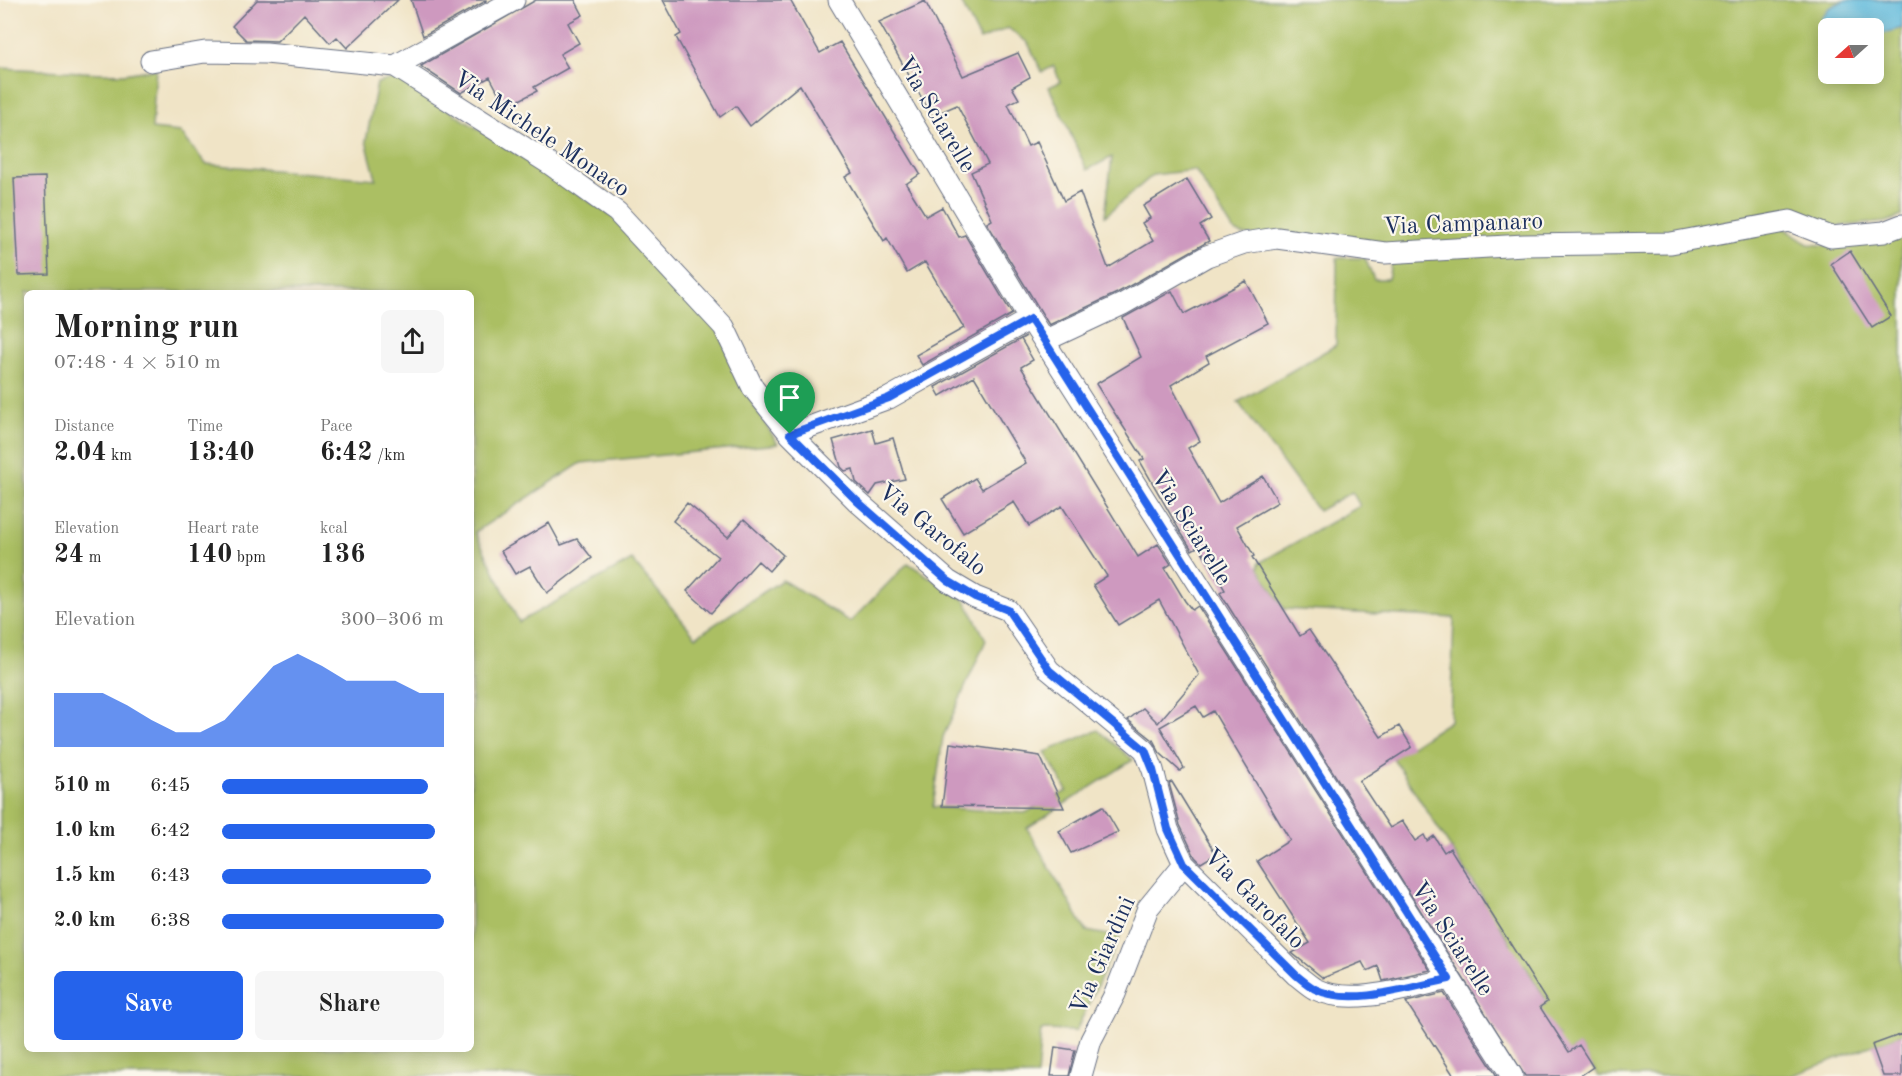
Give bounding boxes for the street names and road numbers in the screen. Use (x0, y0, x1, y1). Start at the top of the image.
street label: Via Sciarelle (891, 53, 979, 177)
street label: Via Michele Monaco (448, 67, 633, 203)
street label: Via Campanaro (1383, 210, 1544, 240)
street label: Via Sciarelle (1145, 466, 1235, 590)
street label: Via Garofalo (873, 480, 990, 581)
street label: Via Garofalo (1199, 844, 1309, 954)
street label: Via Sciarelle (1406, 878, 1497, 1001)
street label: Via Giardini (1067, 893, 1141, 1018)

